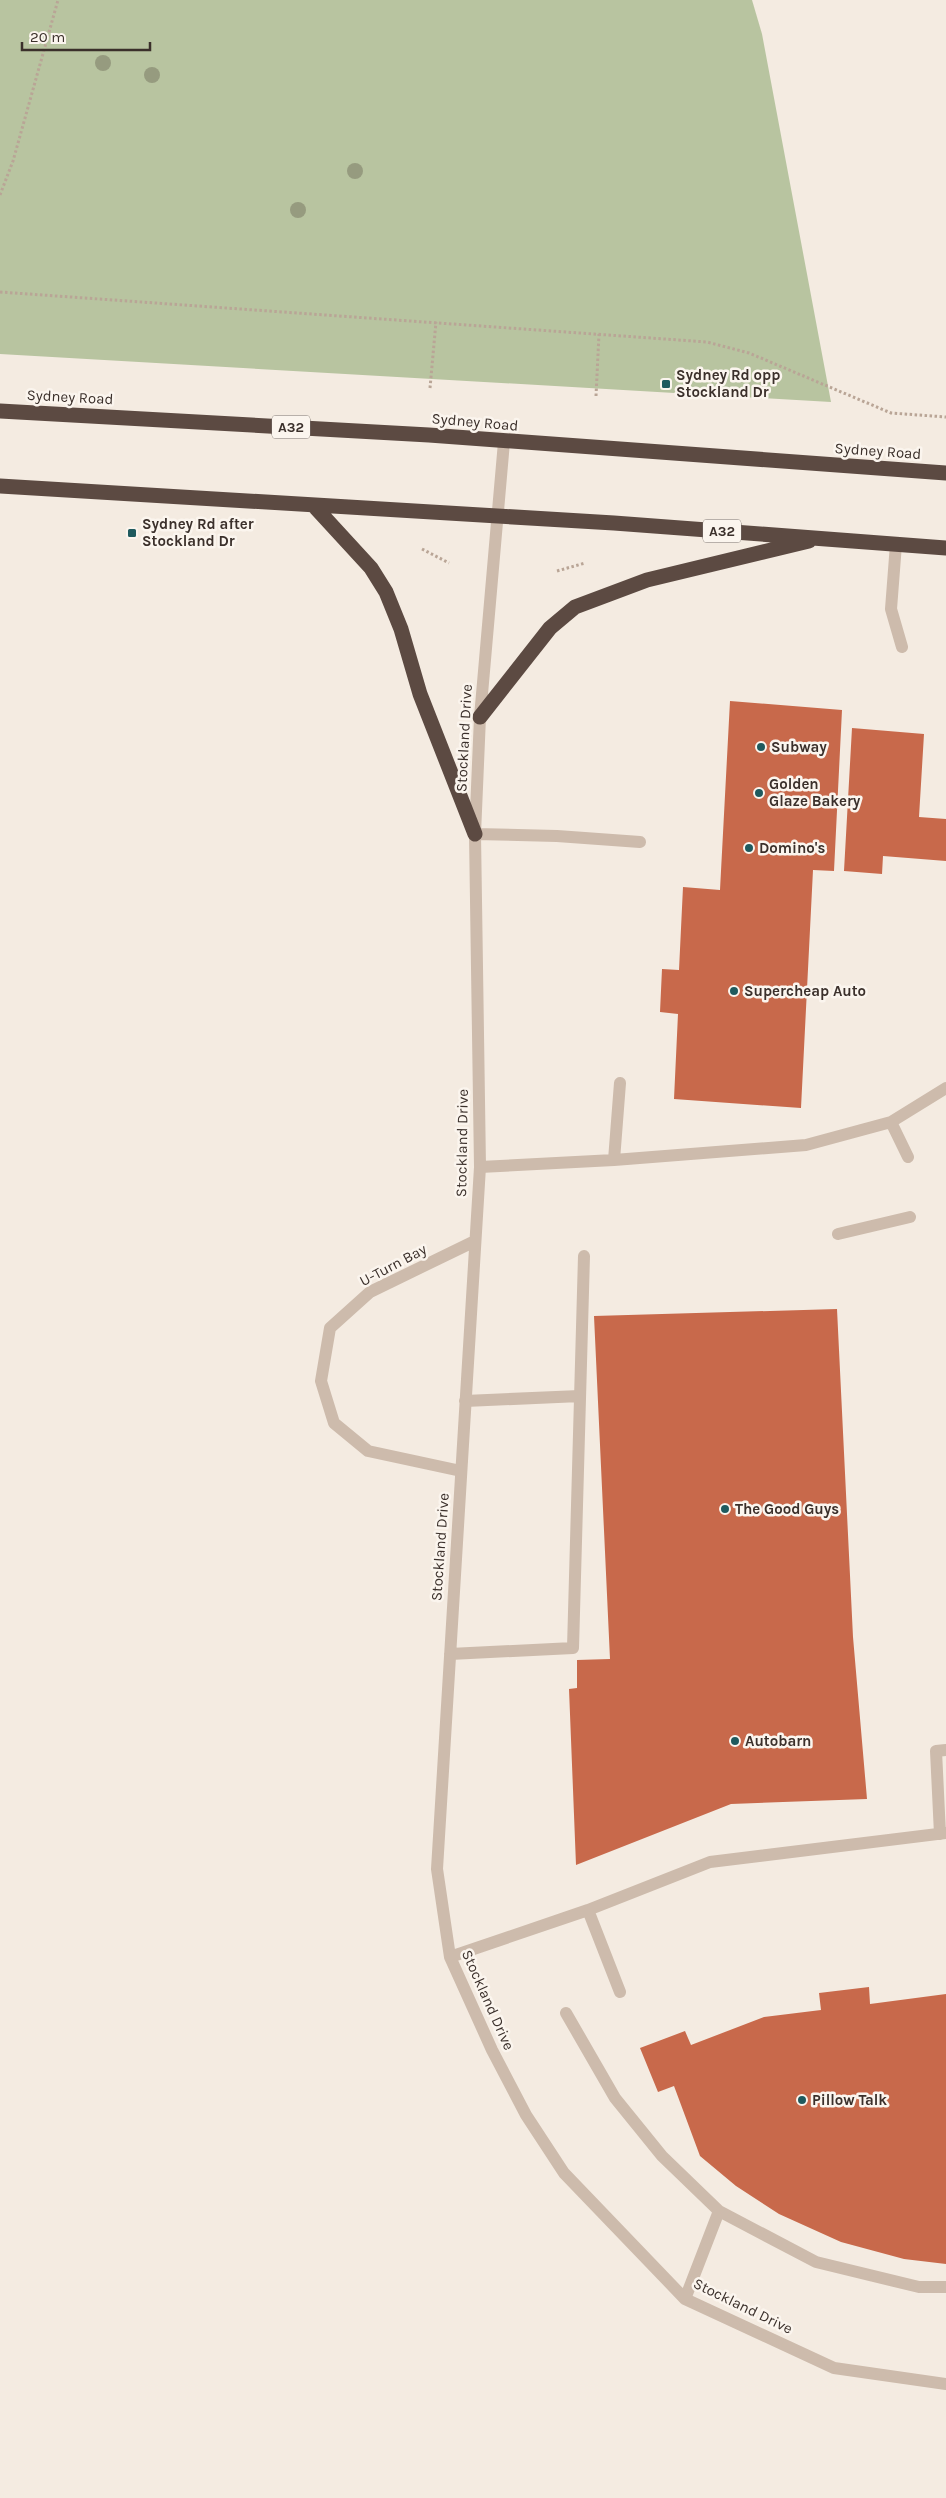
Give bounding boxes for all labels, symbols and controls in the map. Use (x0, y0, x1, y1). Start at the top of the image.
scale bar (22, 20, 150, 52)
text: 20 m (30, 28, 65, 46)
place label: Sydney Rd opp Stockland Dr (676, 366, 780, 401)
marker: Sydney Rd opp Stockland Dr (660, 378, 672, 390)
street label: Sydney Road (26, 386, 114, 408)
street label: Sydney Road (431, 409, 519, 435)
road number: A32 (272, 416, 310, 438)
street label: Sydney Road (834, 439, 922, 463)
place label: Sydney Rd after Stockland Dr (142, 515, 254, 550)
road number: A32 (703, 520, 741, 542)
marker: Sydney Rd after Stockland Dr (126, 527, 138, 539)
street label: Stockland Drive (452, 684, 476, 792)
place label: Subway (771, 738, 827, 756)
marker: Subway (755, 741, 767, 753)
place label: Golden Glaze Bakery (769, 775, 861, 810)
marker: Golden Glaze Bakery (753, 787, 765, 799)
place label: Domino's (759, 839, 825, 857)
marker: Domino's (743, 842, 755, 854)
place label: Supercheap Auto (744, 982, 866, 1000)
marker: Supercheap Auto (728, 985, 740, 997)
street label: Stockland Drive (452, 1089, 472, 1197)
street label: U-Turn Bay (356, 1240, 430, 1290)
street label: Stockland Drive (427, 1492, 453, 1602)
place label: The Good Guys (735, 1500, 839, 1518)
marker: The Good Guys (719, 1503, 731, 1515)
place label: Autobarn (745, 1732, 811, 1750)
marker: Autobarn (729, 1735, 741, 1747)
street label: Stockland Drive (458, 1947, 518, 2053)
place label: Pillow Talk (812, 2091, 887, 2109)
marker: Pillow Talk (796, 2094, 808, 2106)
street label: Stockland Drive (690, 2274, 796, 2338)

